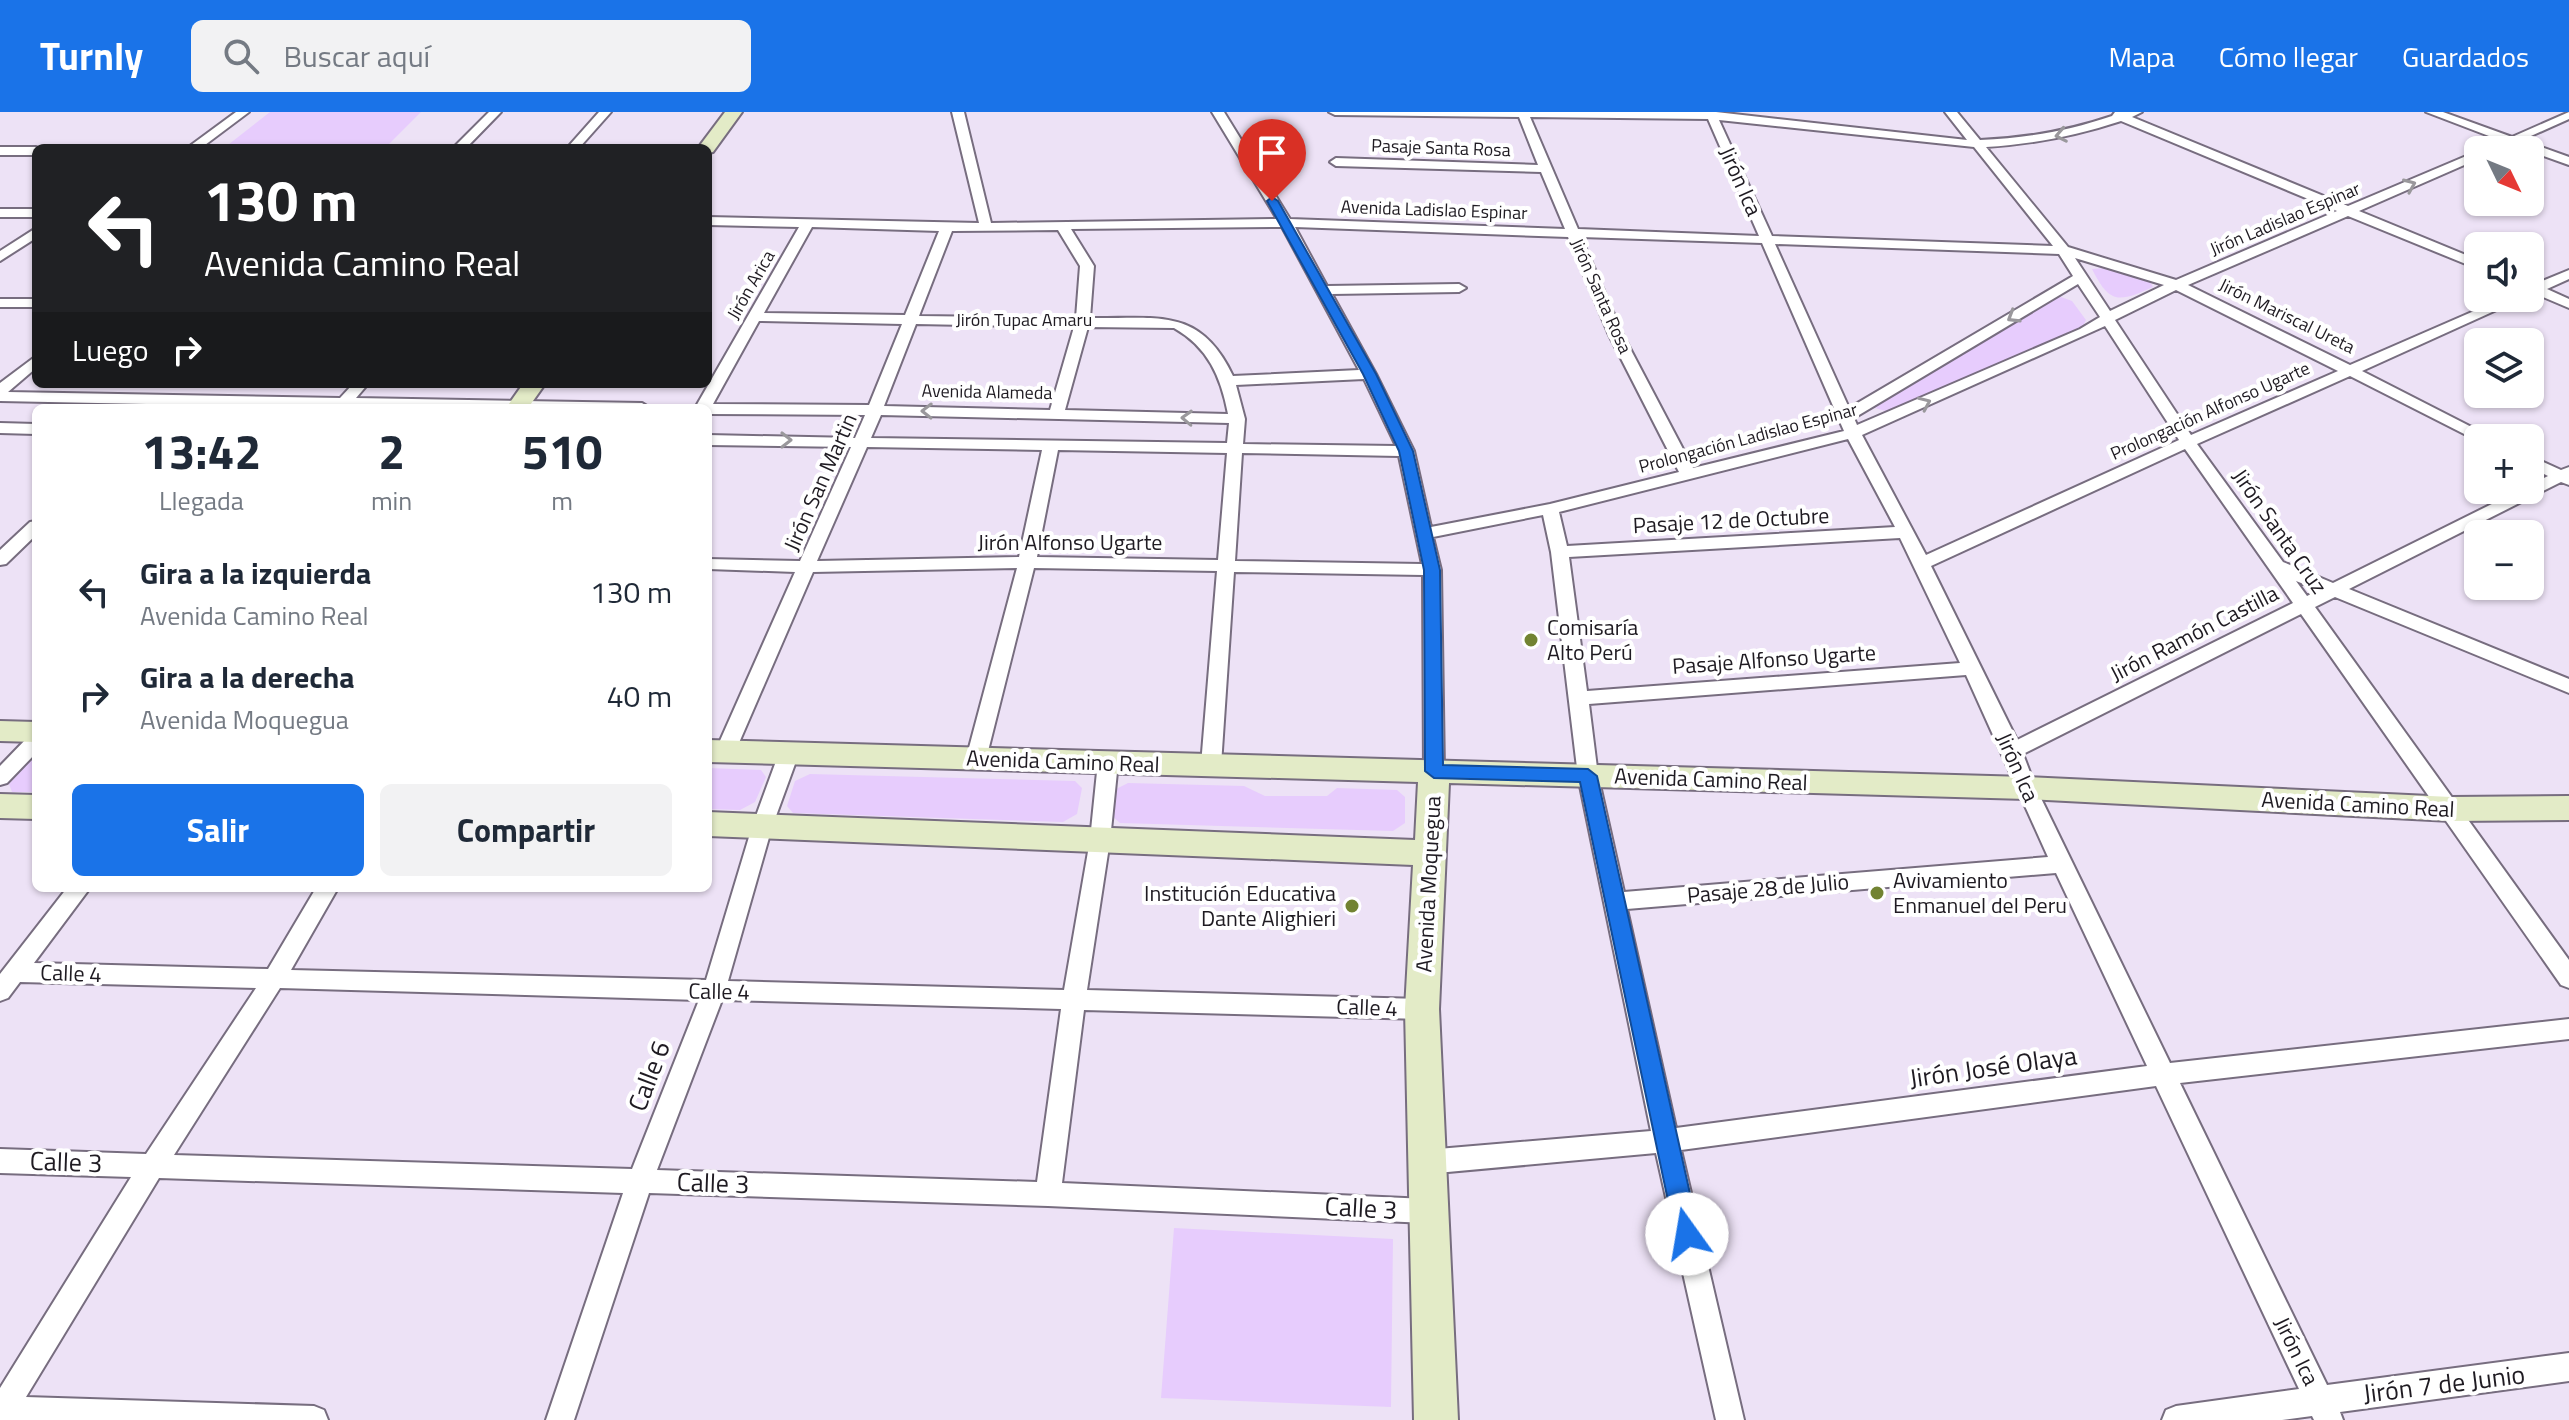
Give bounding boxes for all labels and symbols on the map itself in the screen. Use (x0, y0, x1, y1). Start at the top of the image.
pin (1238, 119, 1306, 201)
one-way arrow (2055, 126, 2068, 143)
street label: Pasaje Santa Rosa (1371, 132, 1511, 163)
north arrow (2464, 136, 2544, 216)
street label: Jirón Ica (1711, 141, 1771, 221)
street label: Jirón Ladislao Espinar (2205, 175, 2364, 262)
one-way arrow (2402, 178, 2416, 194)
street label: Avenida Ladislao Espinar (1340, 193, 1528, 226)
street label: Jirón Santa Rosa (1564, 234, 1639, 358)
street label: Jirón Arica (720, 245, 781, 324)
street label: Jirón Mariscal Ureta (2215, 271, 2360, 360)
street label: Jirón Tupac Amaru (956, 306, 1092, 333)
one-way arrow (2007, 307, 2022, 323)
street label: Prolongación Alfonso Ugarte (2106, 354, 2314, 467)
street label: Avenida Alameda (921, 377, 1053, 406)
street label: Prolongación Ladislao Espinar (1635, 395, 1860, 480)
one-way arrow (1917, 397, 1932, 413)
one-way arrow (920, 402, 933, 420)
street label: Jirón San Martin (774, 408, 866, 556)
one-way arrow (1180, 409, 1193, 426)
one-way arrow (780, 431, 793, 449)
street label: Jirón Santa Cruz (2224, 461, 2336, 601)
street label: Pasaje 12 de Octubre (1632, 498, 1830, 542)
street label: Jirón Alfonso Ugarte (978, 525, 1162, 559)
street label: Jirón Ramón Castilla (2104, 576, 2284, 690)
place label: Comisaría Alto Perú (1547, 610, 1638, 669)
marker: Comisaría Alto Perú (1522, 631, 1540, 649)
street label: Pasaje Alfonso Ugarte (1671, 635, 1877, 683)
street label: Jirón Ica (1988, 727, 2048, 807)
street label: Avenida Camino Real (966, 741, 1160, 781)
street label: Avenida Camino Real (1614, 759, 1808, 799)
street label: Avenida Camino Real (2261, 782, 2455, 826)
street label: Avenida Moquegua (1406, 795, 1450, 973)
place label: Avivamiento Enmanuel del Peru (1893, 863, 2067, 922)
street label: Pasaje 28 de Julio (1686, 864, 1850, 912)
place label: Institución Educativa Dante Alighieri (1144, 876, 1336, 935)
marker: Avivamiento Enmanuel del Peru (1868, 884, 1886, 902)
marker: Institución Educativa Dante Alighieri (1343, 897, 1361, 915)
street label: Calle 4 (40, 955, 102, 991)
street label: Calle 4 (688, 973, 750, 1009)
street label: Calle 4 (1336, 989, 1398, 1025)
street label: Calle 6 (617, 1035, 680, 1117)
street label: Jirón José Olaya (1907, 1035, 2079, 1098)
street label: Calle 3 (29, 1141, 103, 1182)
street label: Calle 3 (676, 1162, 750, 1203)
street label: Calle 3 (1324, 1186, 1398, 1229)
position arrow (1645, 1192, 1729, 1276)
street label: Jirón Ica (2266, 1311, 2328, 1391)
street label: Jirón 7 de Junio (2361, 1354, 2527, 1413)

